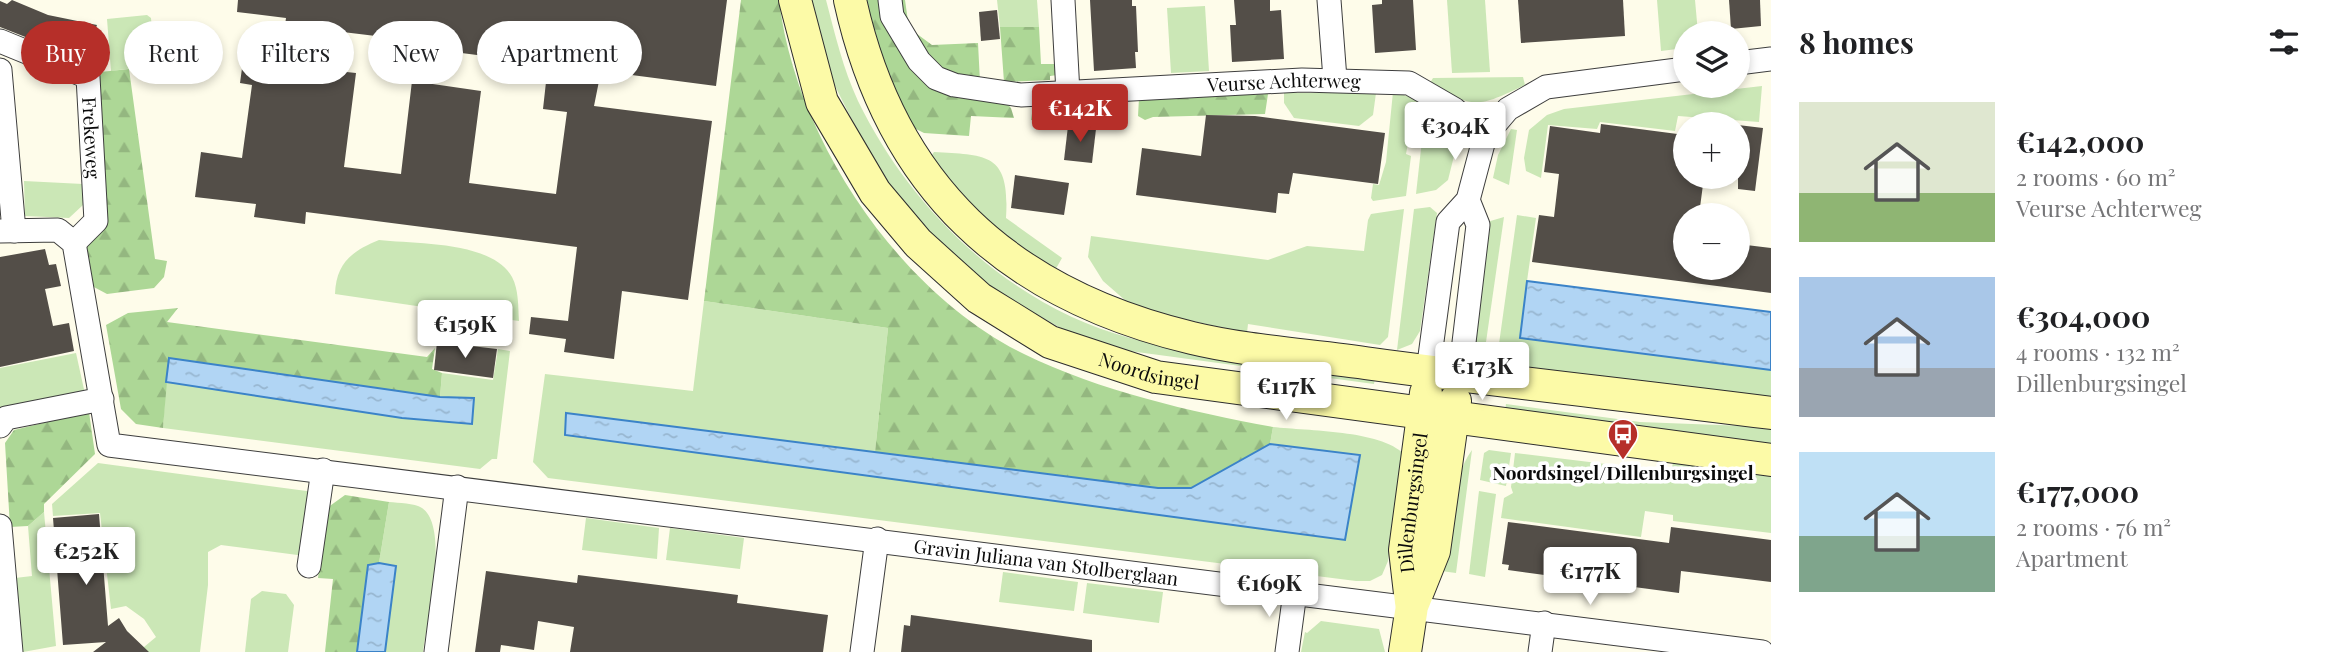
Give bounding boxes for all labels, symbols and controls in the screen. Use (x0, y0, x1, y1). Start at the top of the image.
chip: Buy (21, 21, 110, 84)
chip: Rent (124, 21, 223, 84)
chip: Filters (237, 21, 354, 84)
chip: New (368, 21, 463, 84)
chip: Apartment (477, 21, 642, 84)
map controls (1673, 21, 1750, 280)
button: layers (1673, 21, 1750, 98)
text: 8 homes (1799, 22, 1914, 62)
icon: filters (2265, 23, 2303, 61)
street label: Veurse Achterweg (1206, 66, 1361, 97)
pin: €142K (1031, 85, 1129, 144)
text: €142K (1048, 91, 1112, 122)
street label: Frekeweg (77, 96, 108, 179)
pin: €304K (1406, 102, 1504, 162)
text: €304K (1421, 109, 1489, 140)
button: + (1673, 112, 1750, 189)
text: €142,000 (2016, 121, 2144, 161)
icon: home (1855, 130, 1939, 214)
text: 2 rooms · 60 m² (2016, 161, 2176, 192)
text: Veurse Achterweg (2016, 192, 2202, 223)
button: − (1673, 203, 1750, 280)
text: €304,000 (2016, 296, 2150, 336)
pin: €159K (416, 300, 514, 360)
icon: home (1855, 305, 1939, 389)
text: €159K (434, 307, 496, 338)
text: 4 rooms · 132 m² (2016, 336, 2180, 367)
pin: €173K (1433, 342, 1531, 402)
street label: Noordsingel (1096, 345, 1202, 395)
text: €173K (1451, 349, 1513, 380)
pin: €117K (1237, 362, 1335, 422)
text: Dillenburgsingel (2016, 367, 2187, 398)
text: €117K (1256, 369, 1316, 400)
bus stop icon: Noordsingel/Dillenburgsingel (1606, 417, 1640, 461)
street label: Dillenburgsingel (1391, 430, 1433, 574)
place label: Noordsingel/Dillenburgsingel (1492, 459, 1754, 485)
text: €177,000 (2016, 471, 2139, 511)
icon: home (1855, 480, 1939, 564)
text: 2 rooms · 76 m² (2016, 511, 2171, 542)
pin: €252K (37, 528, 135, 587)
street label: Gravin Juliana van Stolberglaan (912, 532, 1181, 591)
text: €252K (53, 534, 119, 565)
text: Apartment (2016, 542, 2128, 573)
pin: €177K (1541, 548, 1639, 607)
text: €177K (1560, 554, 1620, 585)
pin: €169K (1220, 560, 1318, 619)
text: €169K (1236, 566, 1302, 597)

